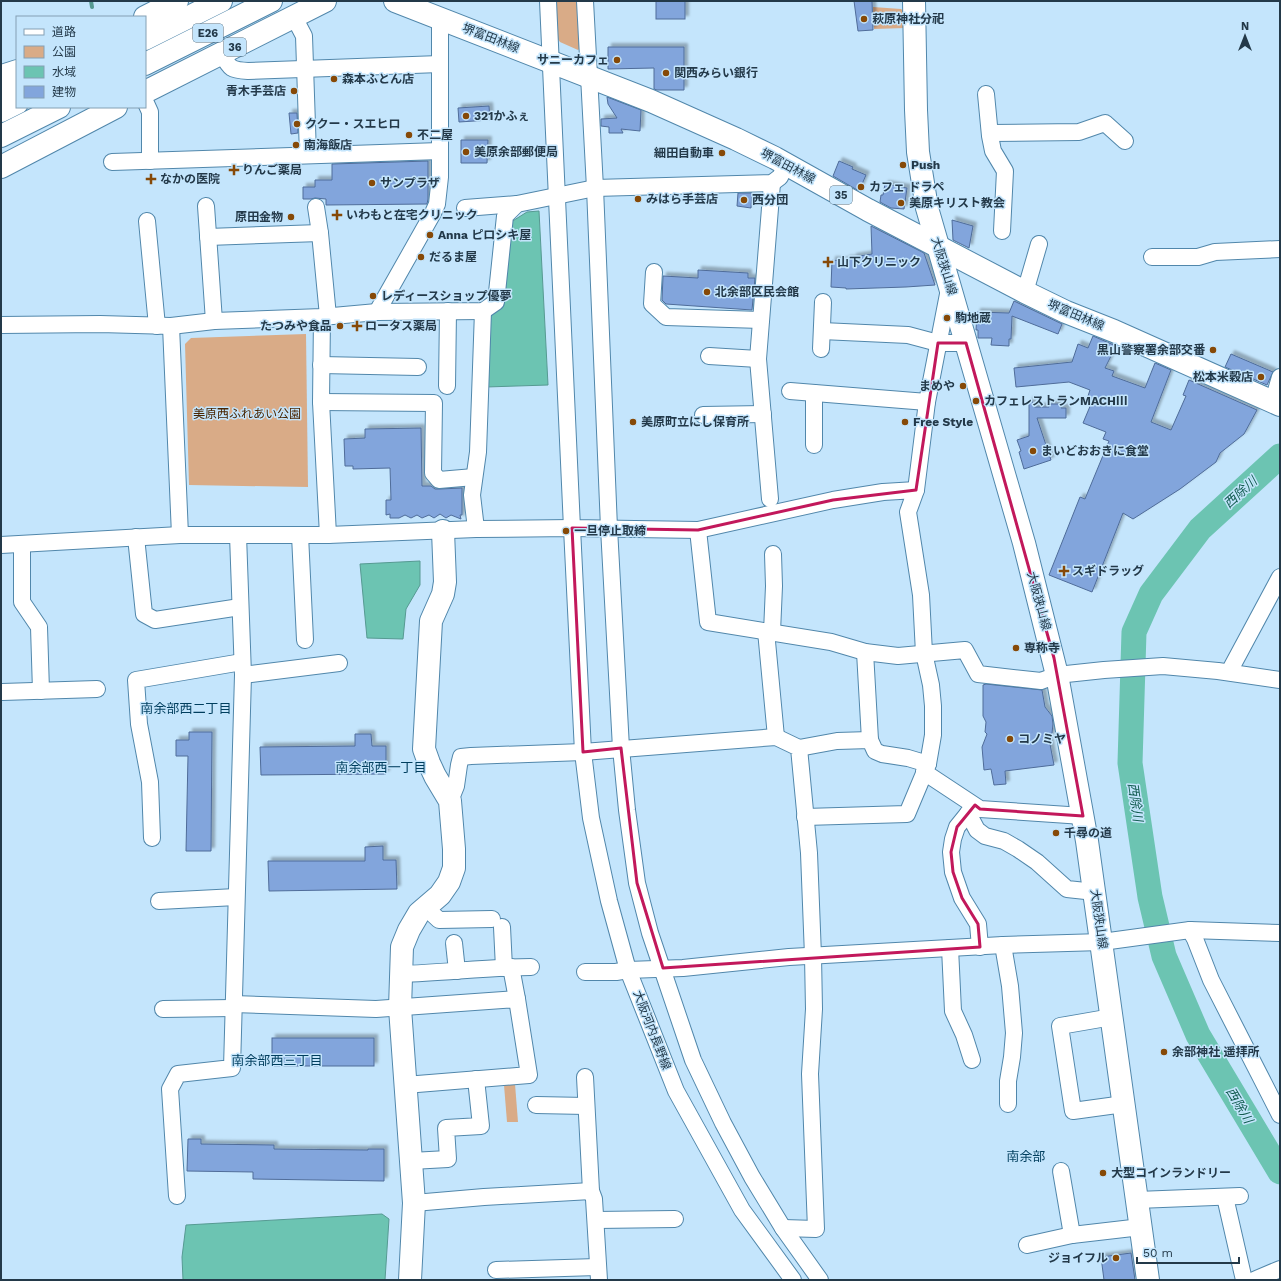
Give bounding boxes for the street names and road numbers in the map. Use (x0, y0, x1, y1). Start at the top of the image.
street label: 堺富田林線 (460, 21, 522, 55)
road number: E26 (193, 24, 223, 42)
road number: 36 (224, 38, 246, 56)
street label: 堺富田林線 (758, 146, 818, 186)
road number: 35 (830, 186, 852, 204)
street label: 大阪狭山線 (929, 235, 959, 297)
street label: 堺富田林線 (1046, 297, 1106, 333)
street label: 大阪狭山線 (1024, 570, 1054, 632)
street label: 大阪狭山線 (1088, 888, 1110, 950)
street label: 大阪河内長野線 (630, 988, 674, 1072)

